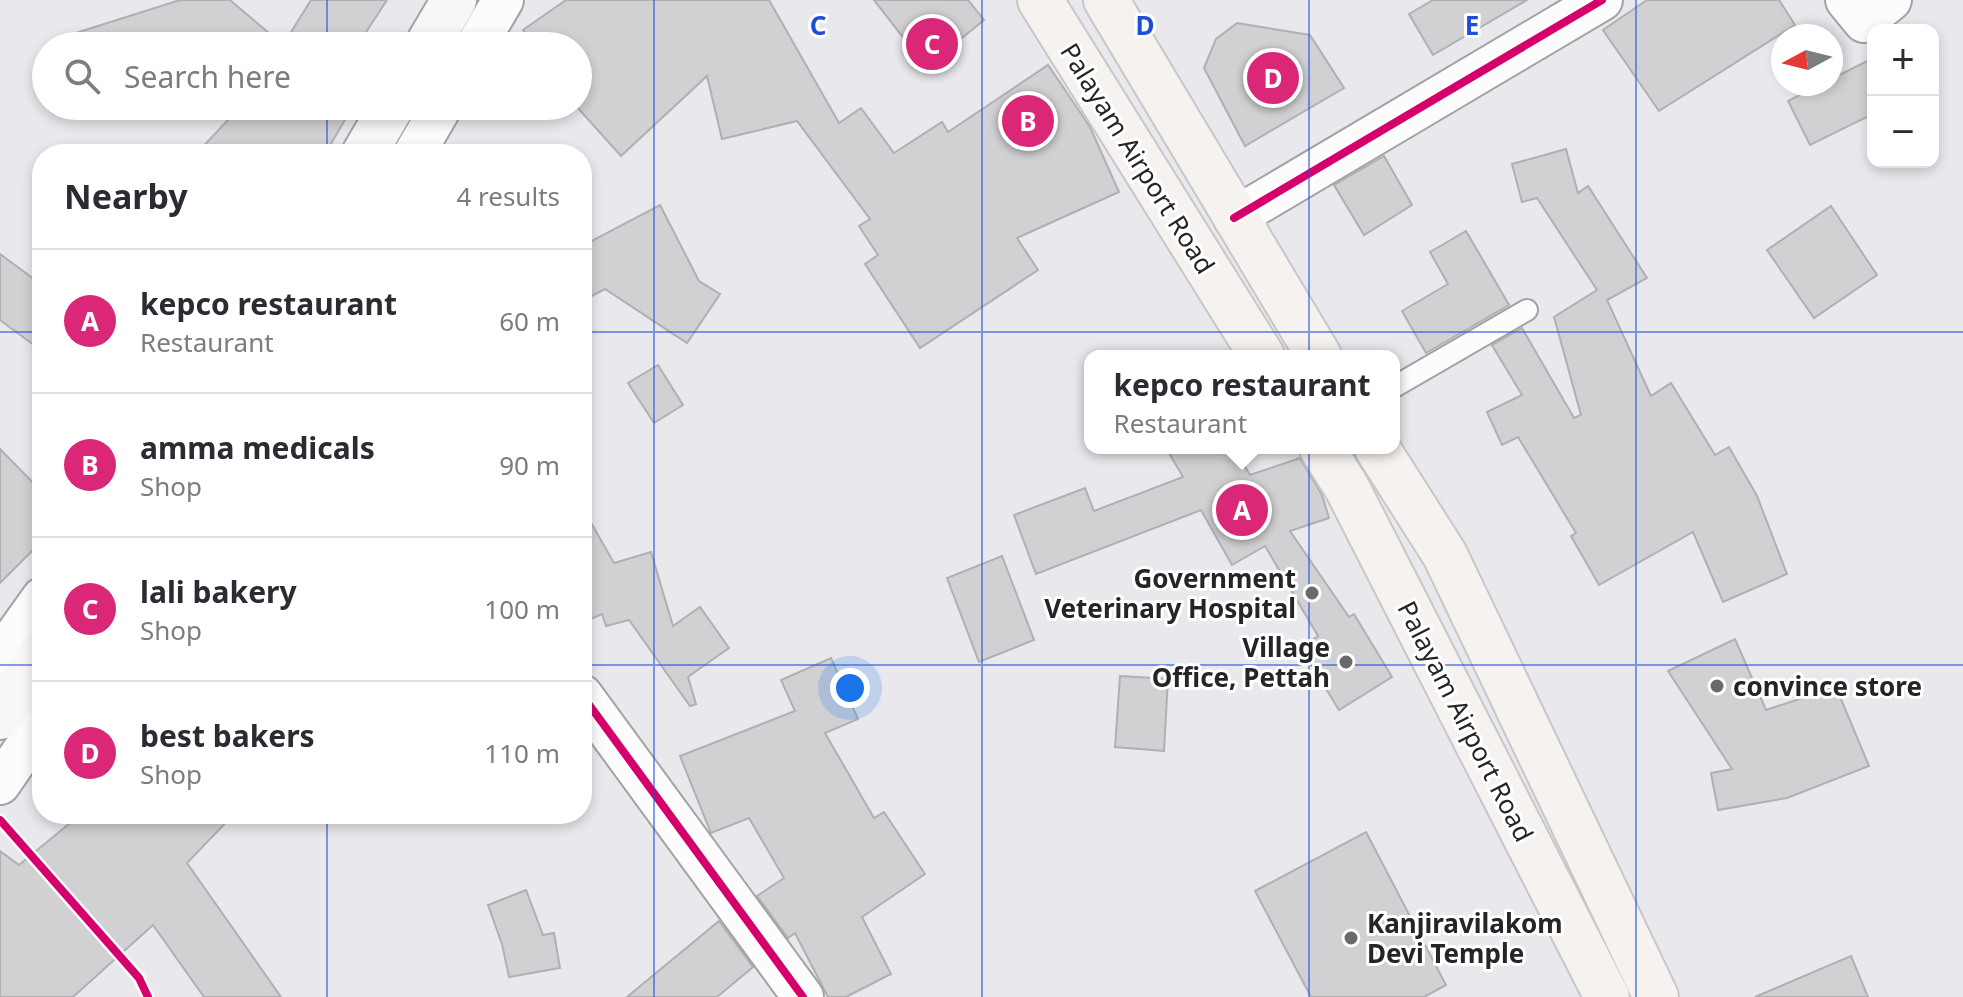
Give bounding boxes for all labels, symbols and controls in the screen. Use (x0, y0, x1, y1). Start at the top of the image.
text: C (810, 7, 826, 43)
text: D (1135, 7, 1155, 43)
text: E (1465, 7, 1479, 43)
pin: C (906, 14, 958, 74)
north arrow (1771, 24, 1843, 96)
map controls (1867, 24, 1939, 168)
button: + (1867, 24, 1939, 96)
search box (32, 32, 592, 120)
street label: Palayam Airport Road (1052, 36, 1224, 280)
pin: D (1247, 48, 1299, 108)
icon: search (60, 54, 104, 98)
text: Search here (124, 56, 291, 97)
pin: B (1002, 91, 1054, 151)
button: − (1867, 96, 1939, 168)
text: Nearby (64, 173, 188, 219)
text: 4 results (456, 178, 560, 214)
text: kepco restaurant (140, 283, 397, 324)
text: A (81, 303, 99, 339)
text: 60 m (499, 303, 560, 339)
text: Restaurant (140, 324, 274, 360)
popup (1084, 350, 1400, 454)
text: kepco restaurant (1113, 364, 1371, 405)
text: Restaurant (1113, 405, 1247, 441)
text: amma medicals (140, 427, 375, 468)
text: B (81, 447, 99, 483)
text: 90 m (499, 447, 560, 483)
text: Shop (140, 468, 202, 504)
pin: A (1216, 480, 1268, 540)
place label: Government Veterinary Hospital (1044, 560, 1296, 626)
text: lali bakery (140, 571, 297, 612)
marker: Government Veterinary Hospital (1303, 584, 1321, 602)
text: C (82, 591, 98, 627)
text: 100 m (484, 591, 560, 627)
street label: Palayam Airport Road (1390, 594, 1542, 848)
text: Shop (140, 612, 202, 648)
place label: Village Office, Pettah (1152, 629, 1330, 695)
marker: Village Office, Pettah (1337, 653, 1355, 671)
your location (830, 668, 870, 708)
place label: convince store (1733, 668, 1922, 704)
marker: convince store (1708, 677, 1726, 695)
text: best bakers (140, 715, 315, 756)
text: D (80, 735, 100, 771)
text: 110 m (484, 735, 560, 771)
text: Shop (140, 756, 202, 792)
place label: Kanjiravilakom Devi Temple (1367, 905, 1563, 971)
marker: Kanjiravilakom Devi Temple (1342, 929, 1360, 947)

